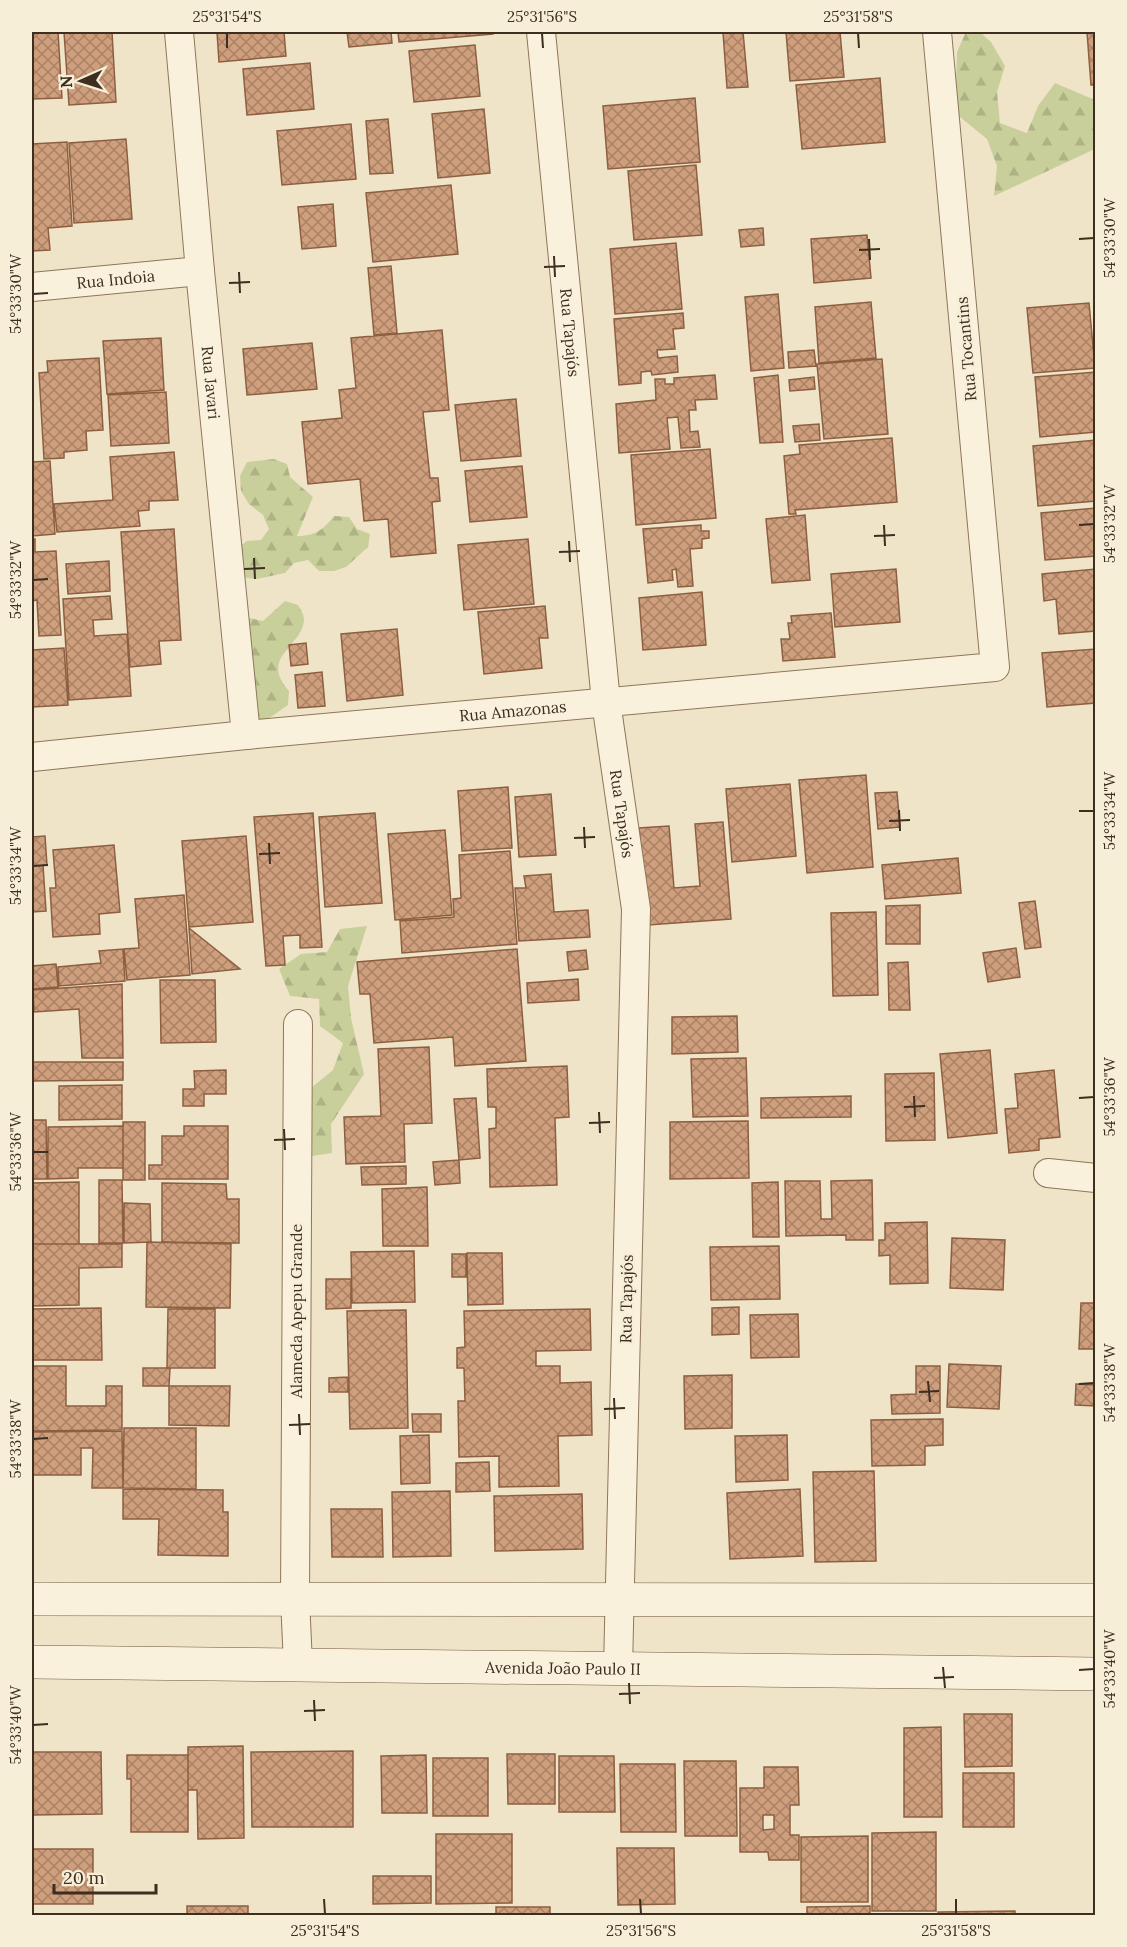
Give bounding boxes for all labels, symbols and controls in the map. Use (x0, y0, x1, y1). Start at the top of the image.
text: 25°31'54"S (192, 7, 262, 26)
text: 25°31'56"S (507, 7, 577, 26)
text: 25°31'58"S (823, 7, 893, 26)
north arrow (51, 51, 111, 111)
text: N (56, 75, 76, 88)
text: 54°33'30"W (1100, 197, 1119, 278)
text: 54°33'30"W (6, 253, 25, 334)
street label: Rua Indoia (75, 265, 156, 293)
street label: Rua Tapajós (556, 287, 584, 378)
street label: Rua Tocantins (951, 296, 981, 402)
street label: Rua Javari (197, 345, 225, 420)
text: 54°33'32"W (1100, 484, 1119, 563)
text: 54°33'32"W (6, 540, 25, 619)
street label: Rua Amazonas (458, 696, 567, 726)
street label: Rua Tapajós (606, 768, 638, 859)
text: 54°33'34"W (1100, 771, 1119, 850)
text: 54°33'34"W (6, 826, 25, 905)
text: 54°33'36"W (1100, 1056, 1119, 1137)
text: 54°33'36"W (6, 1111, 25, 1192)
street label: Alameda Apepu Grande (286, 1224, 306, 1399)
street label: Rua Tapajós (615, 1254, 637, 1344)
text: 54°33'38"W (1100, 1342, 1119, 1422)
text: 54°33'38"W (6, 1398, 25, 1478)
text: 54°33'40"W (1100, 1628, 1119, 1708)
street label: Avenida João Paulo II (484, 1657, 641, 1679)
text: 54°33'40"W (6, 1684, 25, 1764)
scale bar (54, 1857, 156, 1895)
text: 20 m (63, 1866, 105, 1889)
text: 25°31'54"S (290, 1921, 360, 1940)
text: 25°31'56"S (606, 1921, 676, 1940)
text: 25°31'58"S (921, 1921, 991, 1940)

